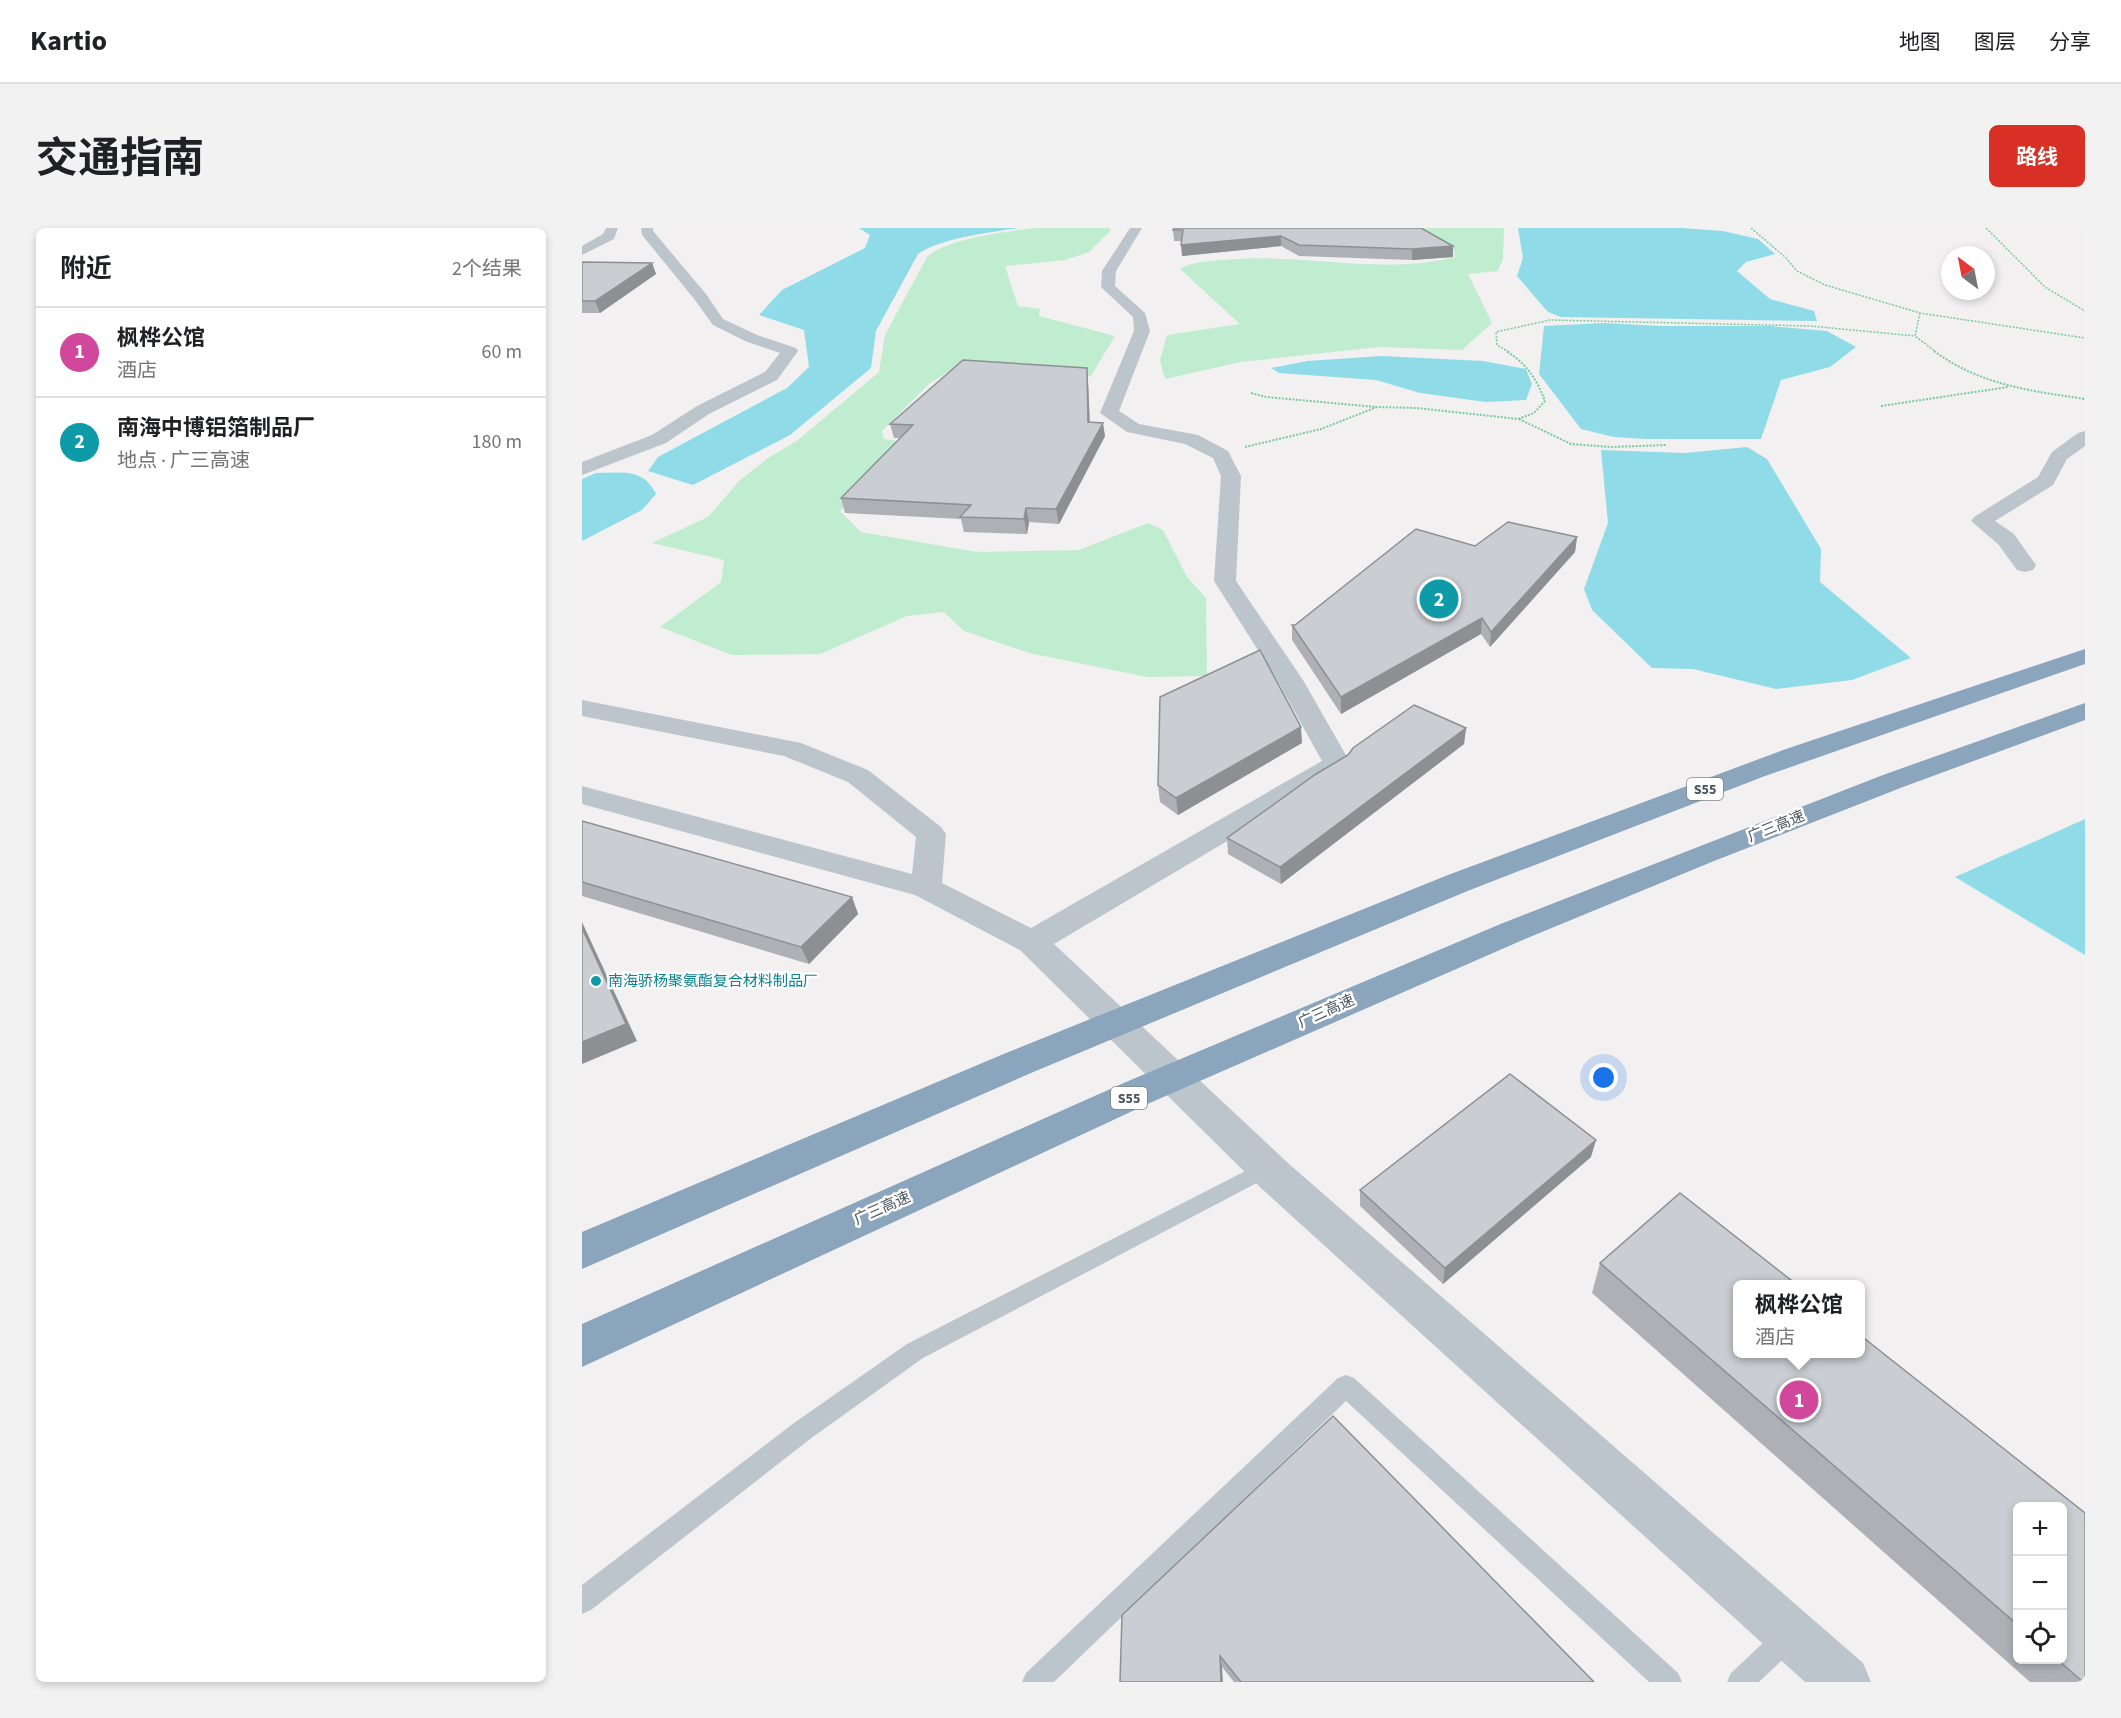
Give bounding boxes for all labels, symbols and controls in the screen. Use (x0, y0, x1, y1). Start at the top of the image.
text: Kartio (30, 21, 107, 61)
text: 地图 (1899, 27, 1941, 57)
text: 图层 (1974, 27, 2016, 57)
text: 分享 (2049, 27, 2091, 57)
button: 路线 (1989, 125, 2085, 187)
text: 交通指南 (36, 129, 204, 189)
north arrow (1941, 246, 1995, 300)
text: 附近 (60, 250, 112, 287)
text: 2个结果 (452, 255, 522, 283)
text: 枫桦公馆 (117, 322, 205, 354)
text: 1 (74, 338, 85, 366)
text: 60 m (482, 338, 522, 366)
text: 酒店 (117, 357, 157, 385)
text: 南海中博铝箔制品厂 (117, 412, 315, 444)
text: 2 (74, 428, 85, 456)
text: 180 m (472, 428, 522, 456)
text: 地点 · 广三高速 (117, 447, 250, 475)
pin: 2 (1420, 576, 1458, 622)
road number: S55 (1687, 778, 1723, 800)
street label: 广三高速 (1744, 805, 1808, 847)
place label: 南海骄杨聚氨酯复合材料制品厂 (608, 971, 818, 992)
marker: 南海骄杨聚氨酯复合材料制品厂 (589, 974, 603, 988)
street label: 广三高速 (1295, 990, 1358, 1033)
your location (1589, 1063, 1618, 1092)
road number: S55 (1111, 1087, 1147, 1109)
street label: 广三高速 (851, 1187, 914, 1230)
popup (1733, 1280, 1865, 1358)
text: 枫桦公馆 (1755, 1289, 1843, 1321)
text: 酒店 (1755, 1324, 1795, 1352)
pin: 1 (1780, 1378, 1818, 1422)
map controls (2013, 1502, 2067, 1664)
button: + (2013, 1502, 2067, 1556)
button: − (2013, 1556, 2067, 1610)
button: locate (2013, 1610, 2067, 1664)

